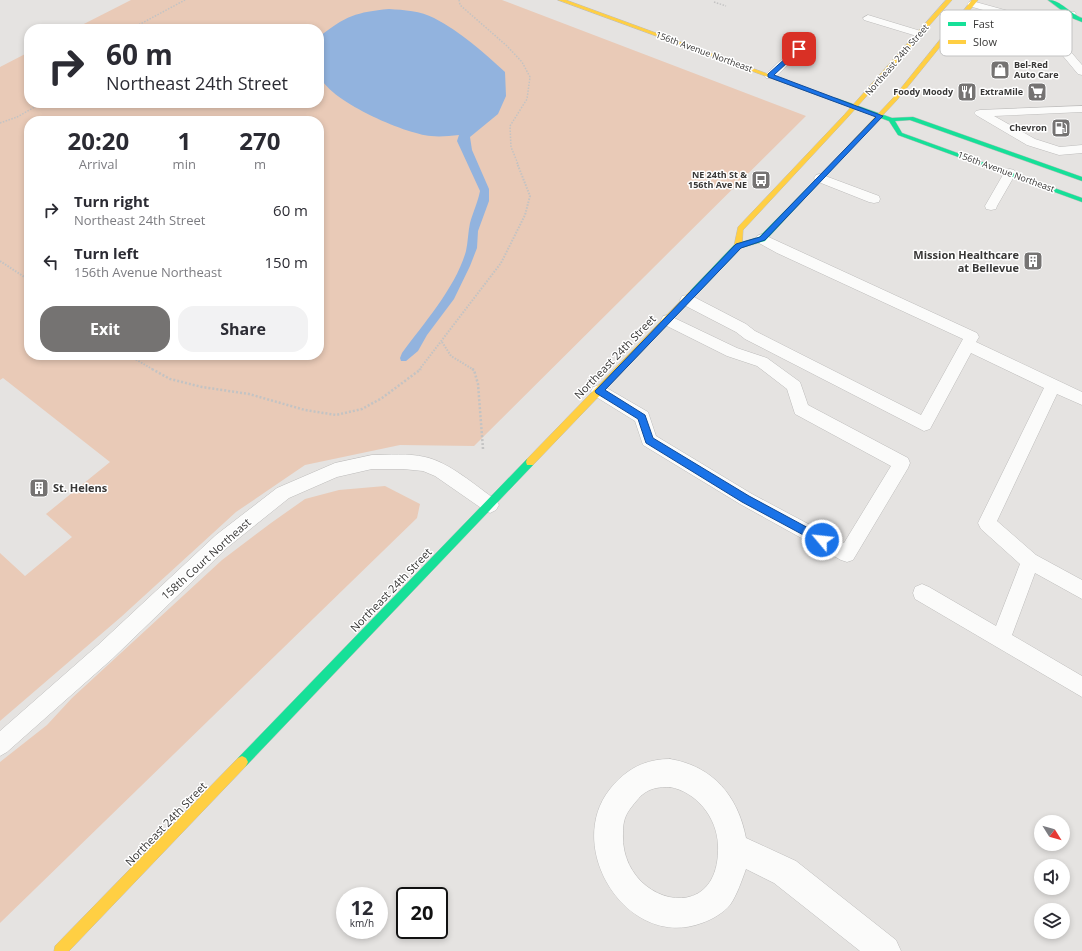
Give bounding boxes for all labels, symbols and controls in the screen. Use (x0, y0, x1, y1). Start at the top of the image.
legend (940, 10, 1072, 56)
text: Fast (973, 16, 994, 31)
street label: Northeast 24th Street (862, 21, 931, 98)
street label: 156th Avenue Northeast (654, 28, 754, 75)
pin (782, 32, 816, 66)
text: Slow (973, 34, 997, 49)
text: 60 m (106, 35, 173, 73)
icon: arrive (788, 38, 810, 60)
icon: right (40, 40, 92, 92)
place label: Bel-Red Auto Care (1014, 58, 1059, 81)
shop icon: Bel-Red Auto Care (989, 59, 1011, 81)
text: Northeast 24th Street (106, 71, 288, 95)
restaurant icon: Foody Moody (956, 81, 978, 103)
supermarket icon: ExtraMile (1026, 81, 1048, 103)
place label: Foody Moody (893, 85, 954, 98)
place label: ExtraMile (980, 85, 1023, 98)
fuel station icon: Chevron (1050, 117, 1072, 139)
place label: Chevron (1009, 121, 1047, 134)
text: 20:20 (67, 124, 129, 157)
text: 1 (177, 124, 191, 157)
text: 270 (239, 124, 281, 157)
street label: 156th Avenue Northeast (956, 148, 1056, 195)
text: Arrival (79, 155, 118, 173)
text: min (173, 155, 196, 173)
text: m (254, 155, 266, 173)
place label: NE 24th St & 156th Ave NE (688, 168, 747, 191)
bus stop icon: NE 24th St & 156th Ave NE (750, 169, 772, 191)
text: Turn right (74, 191, 149, 211)
icon: right (40, 199, 62, 221)
text: 60 m (273, 200, 308, 220)
text: Northeast 24th Street (74, 211, 205, 229)
text: Turn left (74, 243, 139, 263)
place label: Mission Healthcare at Bellevue (913, 247, 1019, 275)
building icon: Mission Healthcare at Bellevue (1022, 250, 1044, 272)
icon: left (40, 251, 62, 273)
text: 150 m (264, 252, 308, 272)
text: 156th Avenue Northeast (74, 263, 222, 281)
button: Exit (40, 306, 170, 352)
button: Share (178, 306, 308, 352)
street label: Northeast 24th Street (571, 311, 659, 402)
building icon: St. Helens (28, 477, 50, 499)
place label: St. Helens (53, 480, 108, 495)
street label: 158th Court Northeast (158, 514, 254, 603)
position arrow (801, 519, 843, 561)
street label: Northeast 24th Street (347, 544, 435, 635)
street label: Northeast 24th Street (122, 778, 210, 869)
north arrow (1034, 815, 1070, 851)
map controls (1034, 815, 1070, 939)
button: sound (1034, 859, 1070, 895)
speed limit sign: 20 (396, 887, 448, 939)
text: 12 (351, 894, 373, 921)
button: layers (1034, 903, 1070, 939)
text: km/h (350, 916, 374, 930)

